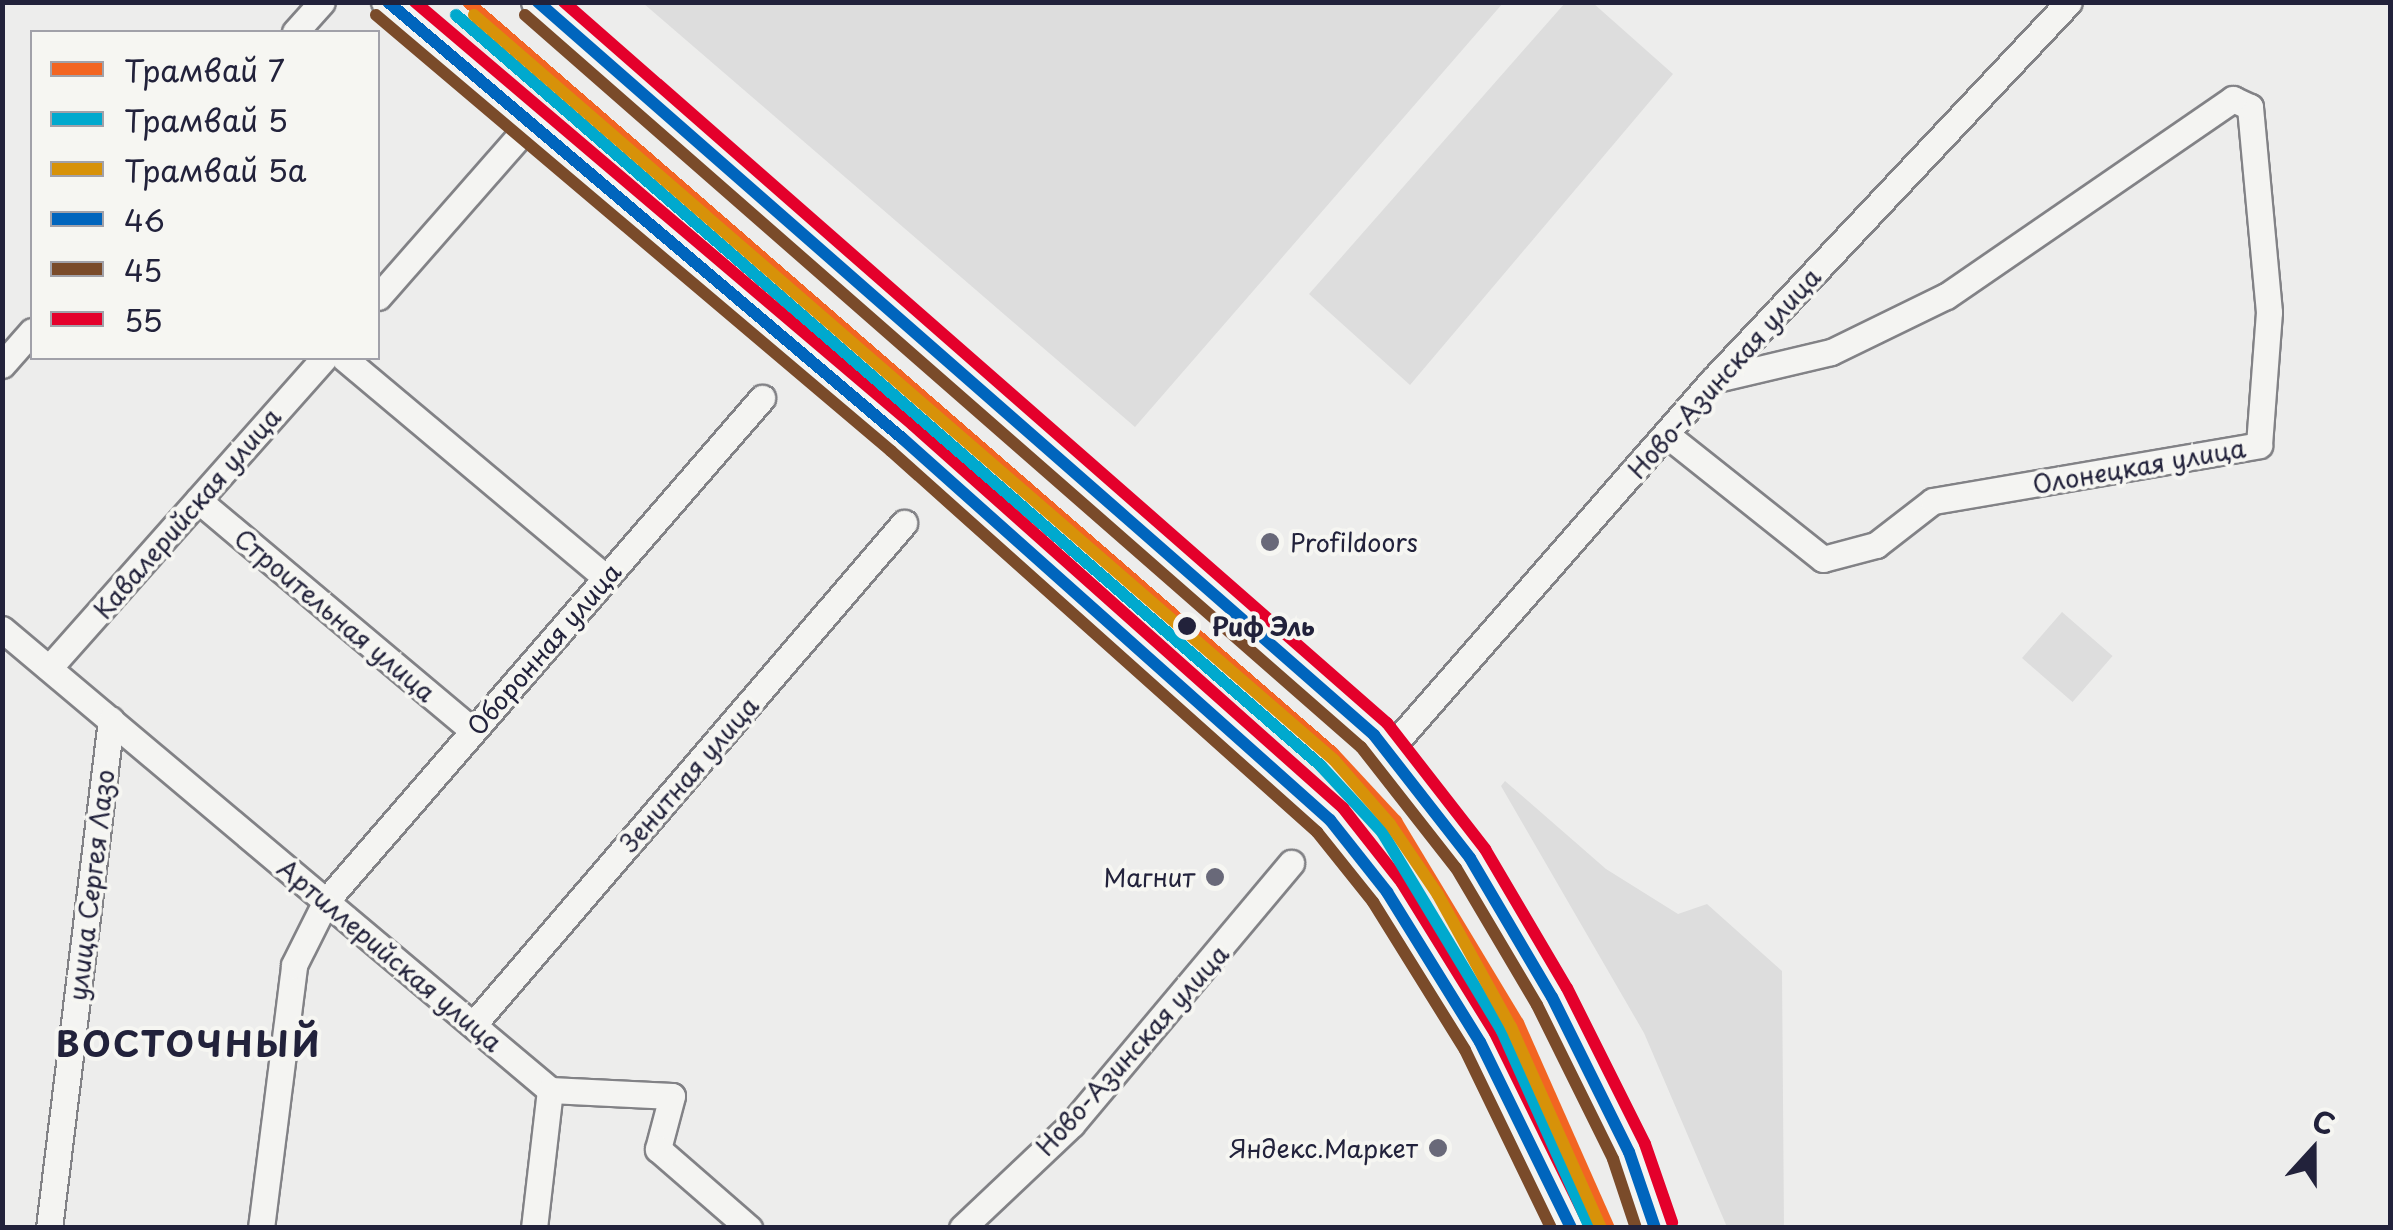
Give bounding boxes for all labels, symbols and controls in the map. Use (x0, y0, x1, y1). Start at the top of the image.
legend (30, 30, 380, 360)
text: Трамвай 7 (124, 47, 285, 92)
text: Трамвай 5 (124, 97, 288, 142)
text: Трамвай 5а (124, 147, 307, 192)
text: 46 (124, 197, 165, 242)
text: 45 (124, 247, 162, 292)
street label: Ново-Азинская улица (1621, 261, 1827, 485)
text: 55 (124, 297, 163, 342)
street label: Кавалерийская улица (87, 401, 287, 625)
street label: Олонецкая улица (2029, 432, 2249, 500)
street label: Строительная улица (228, 522, 442, 708)
place label: Profildoors (1290, 527, 1418, 557)
marker: Profildoors (1259, 531, 1281, 553)
street label: Оборонная улица (461, 556, 627, 742)
marker: Риф Эль (1171, 610, 1203, 642)
place label: Риф Эль (1212, 611, 1316, 641)
street label: Зенитная улица (613, 690, 765, 858)
street label: улица Сергея Лазо (62, 767, 120, 1003)
street label: Артиллерийская улица (271, 852, 509, 1058)
place label: Магнит (1104, 862, 1195, 892)
marker: Магнит (1204, 866, 1226, 888)
street label: Ново-Азинская улица (1029, 938, 1235, 1162)
district label: ВОСТОЧНЫЙ (57, 1022, 321, 1064)
text: С (2306, 1098, 2341, 1145)
north arrow (2263, 1100, 2363, 1200)
place label: Яндекс.Маркет (1229, 1133, 1418, 1163)
marker: Яндекс.Маркет (1427, 1137, 1449, 1159)

